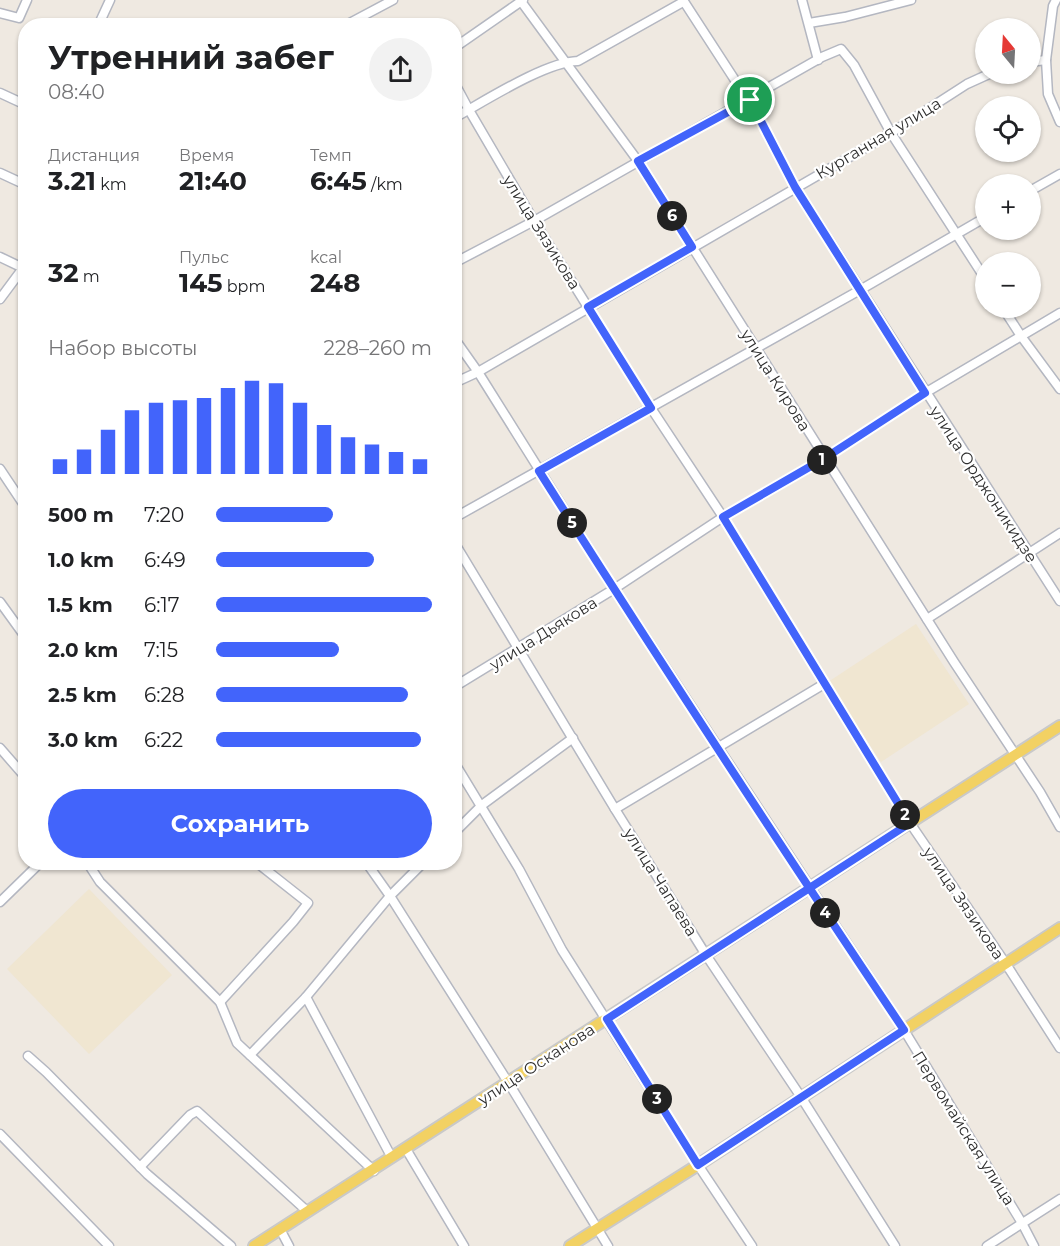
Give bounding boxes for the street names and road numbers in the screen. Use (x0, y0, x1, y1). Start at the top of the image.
street label: Курганная улица (812, 94, 944, 183)
street label: улица Зязикова (498, 171, 584, 293)
street label: улица Кирова (736, 325, 814, 435)
street label: улица Орджоникидзе (925, 401, 1041, 566)
street label: улица Дьякова (485, 593, 601, 675)
street label: улица Чапаева (619, 824, 701, 940)
street label: улица Зязикова (918, 843, 1008, 963)
street label: улица Осканова (474, 1020, 598, 1110)
street label: Первомайская улица (908, 1048, 1019, 1209)

